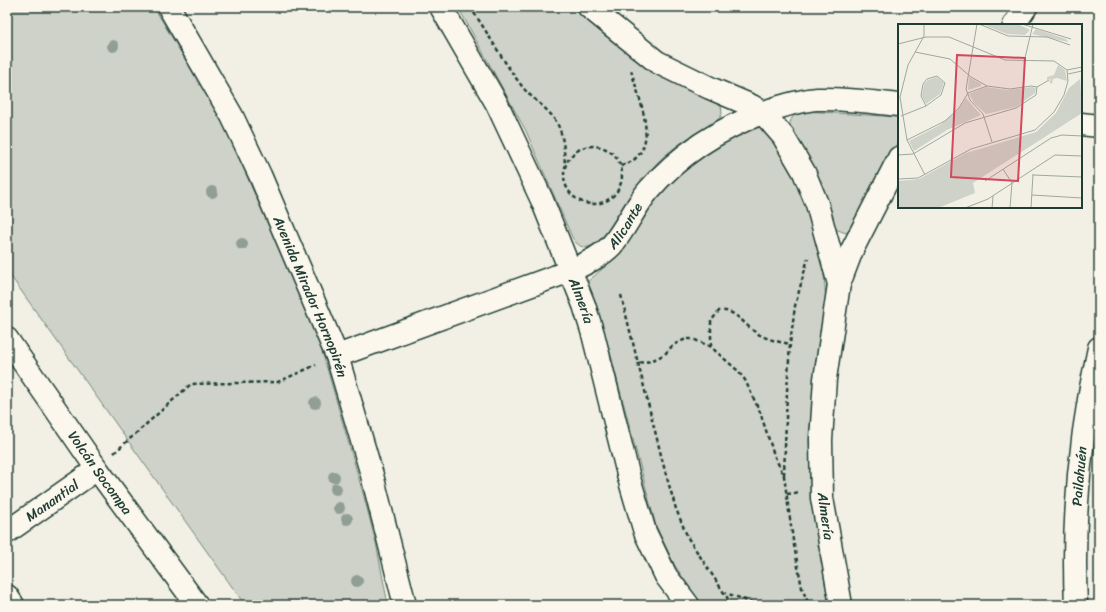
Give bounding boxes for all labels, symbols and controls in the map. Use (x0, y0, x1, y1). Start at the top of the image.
inset map (898, 24, 1082, 208)
street label: Alicante (600, 197, 650, 256)
street label: Avenida Mirador Hornopirén (265, 211, 355, 381)
street label: Almería (561, 273, 601, 328)
street label: Volcán Socompa (61, 426, 139, 520)
street label: Pailahuén (1065, 444, 1095, 507)
street label: Manantial (20, 473, 85, 529)
street label: Almería (810, 490, 841, 542)

